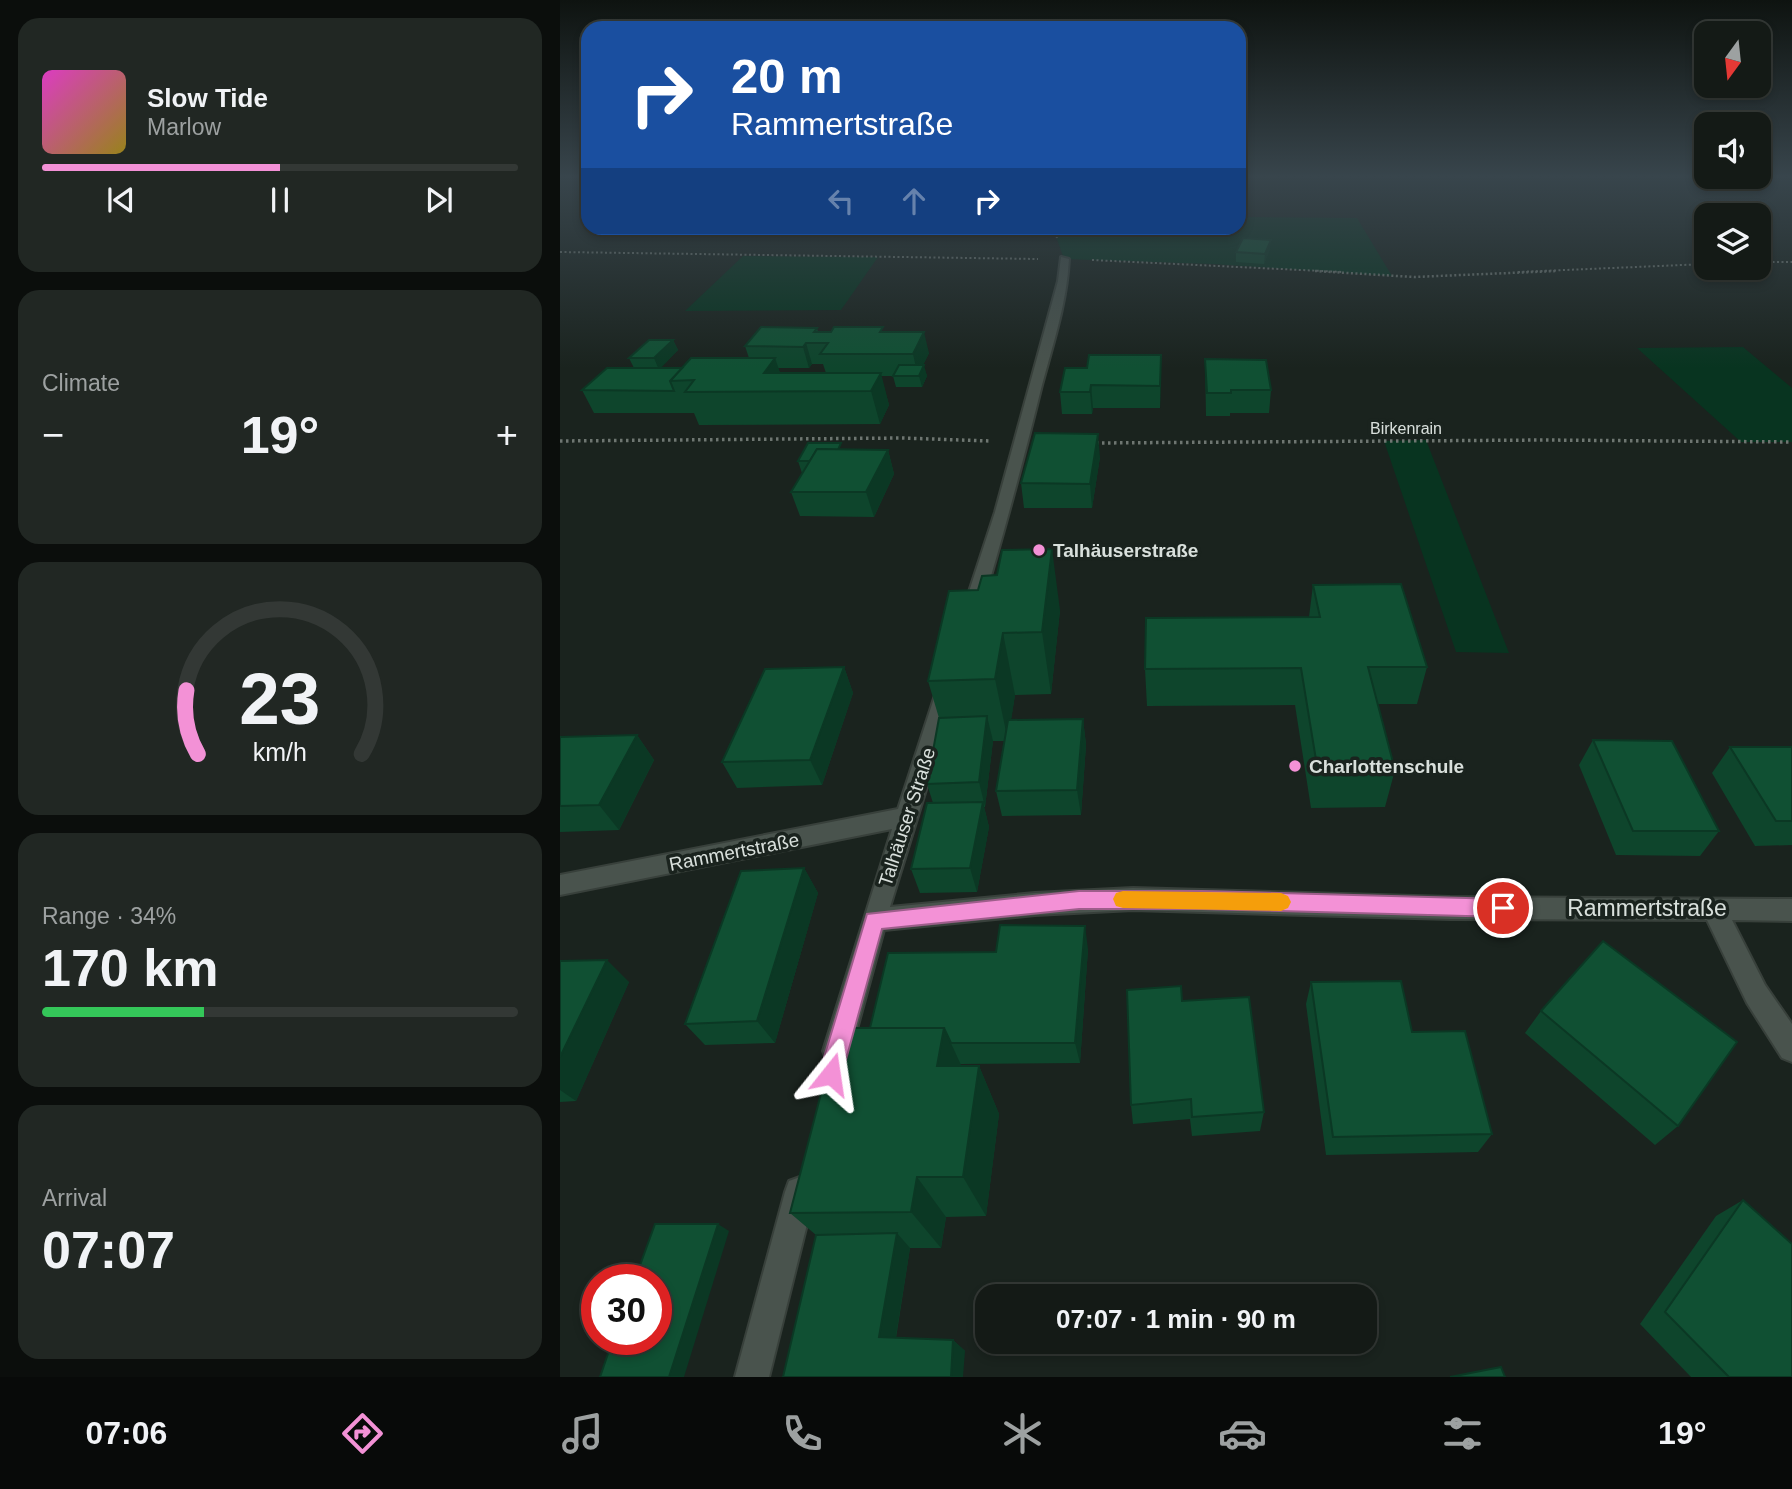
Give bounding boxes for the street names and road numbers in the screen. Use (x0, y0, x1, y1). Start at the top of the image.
street label: Birkenrain (1370, 420, 1442, 437)
street label: Talhäuser Straße (875, 745, 939, 889)
street label: Rammertstraße (667, 829, 801, 875)
street label: Rammertstraße (1567, 895, 1727, 921)

